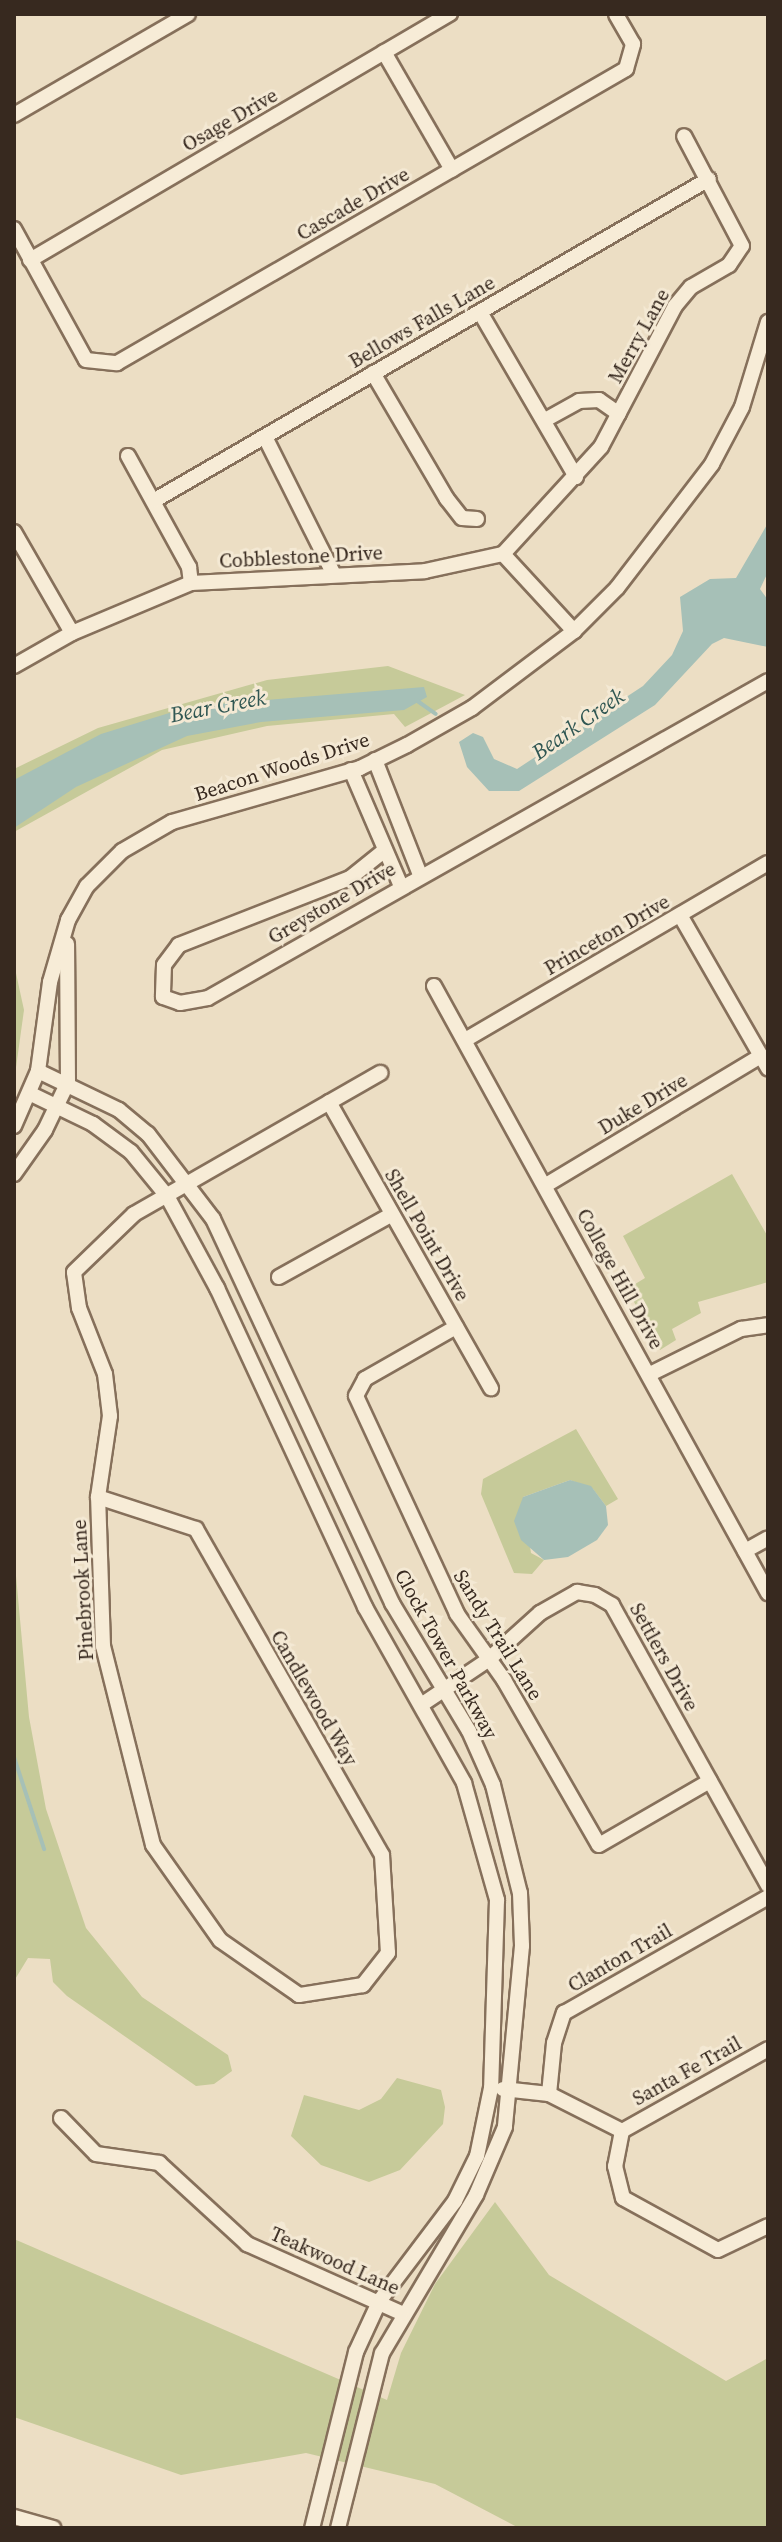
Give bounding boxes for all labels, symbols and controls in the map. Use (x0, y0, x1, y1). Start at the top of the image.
street label: Osage Drive (178, 83, 282, 157)
street label: Cascade Drive (293, 162, 413, 246)
street label: Bellows Falls Lane (345, 271, 499, 373)
street label: Merry Lane (603, 285, 675, 387)
street label: Cobblestone Drive (219, 541, 383, 573)
water label: Beark Creek (527, 683, 629, 765)
water label: Bear Creek (168, 684, 268, 728)
street label: Beacon Woods Drive (191, 727, 373, 807)
street label: Greystone Drive (264, 857, 400, 949)
street label: Princeton Drive (540, 889, 674, 981)
street label: Duke Drive (594, 1068, 692, 1140)
street label: Shell Point Drive (380, 1165, 474, 1305)
street label: College Hill Drive (571, 1204, 669, 1354)
street label: Pinebrook Lane (67, 1519, 99, 1661)
street label: Clock Tower Parkway (389, 1565, 503, 1743)
street label: Sandy Trail Lane (448, 1565, 548, 1705)
street label: Settlers Drive (625, 1599, 703, 1715)
street label: Candlewood Way (265, 1626, 363, 1770)
street label: Clanton Trail (564, 1918, 676, 1998)
street label: Santa Fe Trail (628, 2031, 746, 2111)
street label: Teakwood Lane (267, 2222, 403, 2300)

